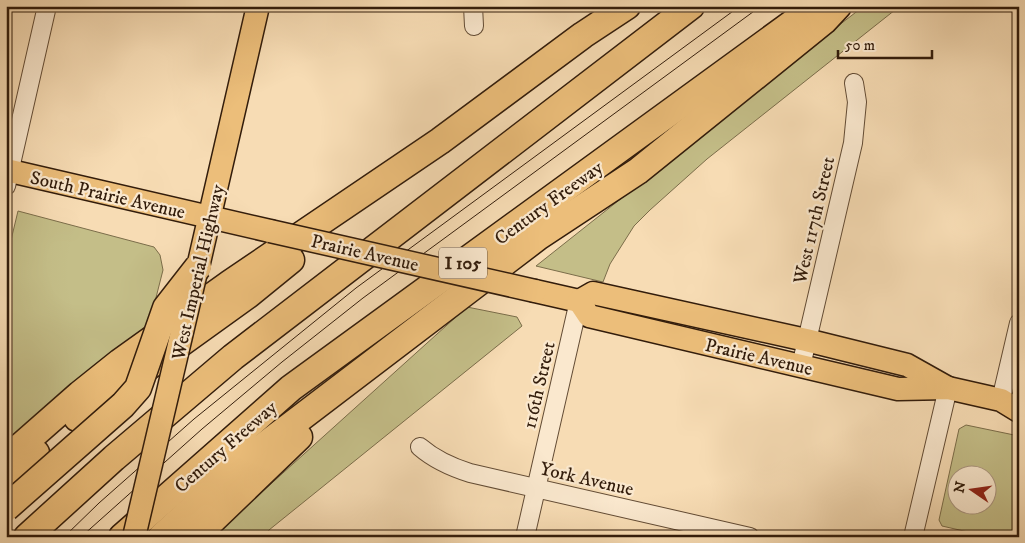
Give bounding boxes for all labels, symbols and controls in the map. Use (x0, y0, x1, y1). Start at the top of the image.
scale bar (838, 28, 931, 60)
text: 50 m (845, 36, 875, 55)
street label: West 117th Street (788, 154, 840, 287)
street label: Century Freeway (490, 156, 608, 250)
street label: South Prairie Avenue (28, 166, 187, 224)
street label: West Imperial Highway (167, 181, 230, 363)
street label: Prairie Avenue (309, 230, 421, 277)
road number: I 105 (439, 248, 487, 278)
street label: Prairie Avenue (703, 334, 815, 381)
street label: 116th Street (518, 339, 561, 431)
street label: Century Freeway (170, 396, 283, 498)
street label: York Avenue (538, 458, 636, 501)
north arrow (948, 466, 998, 516)
text: N (950, 479, 970, 495)

